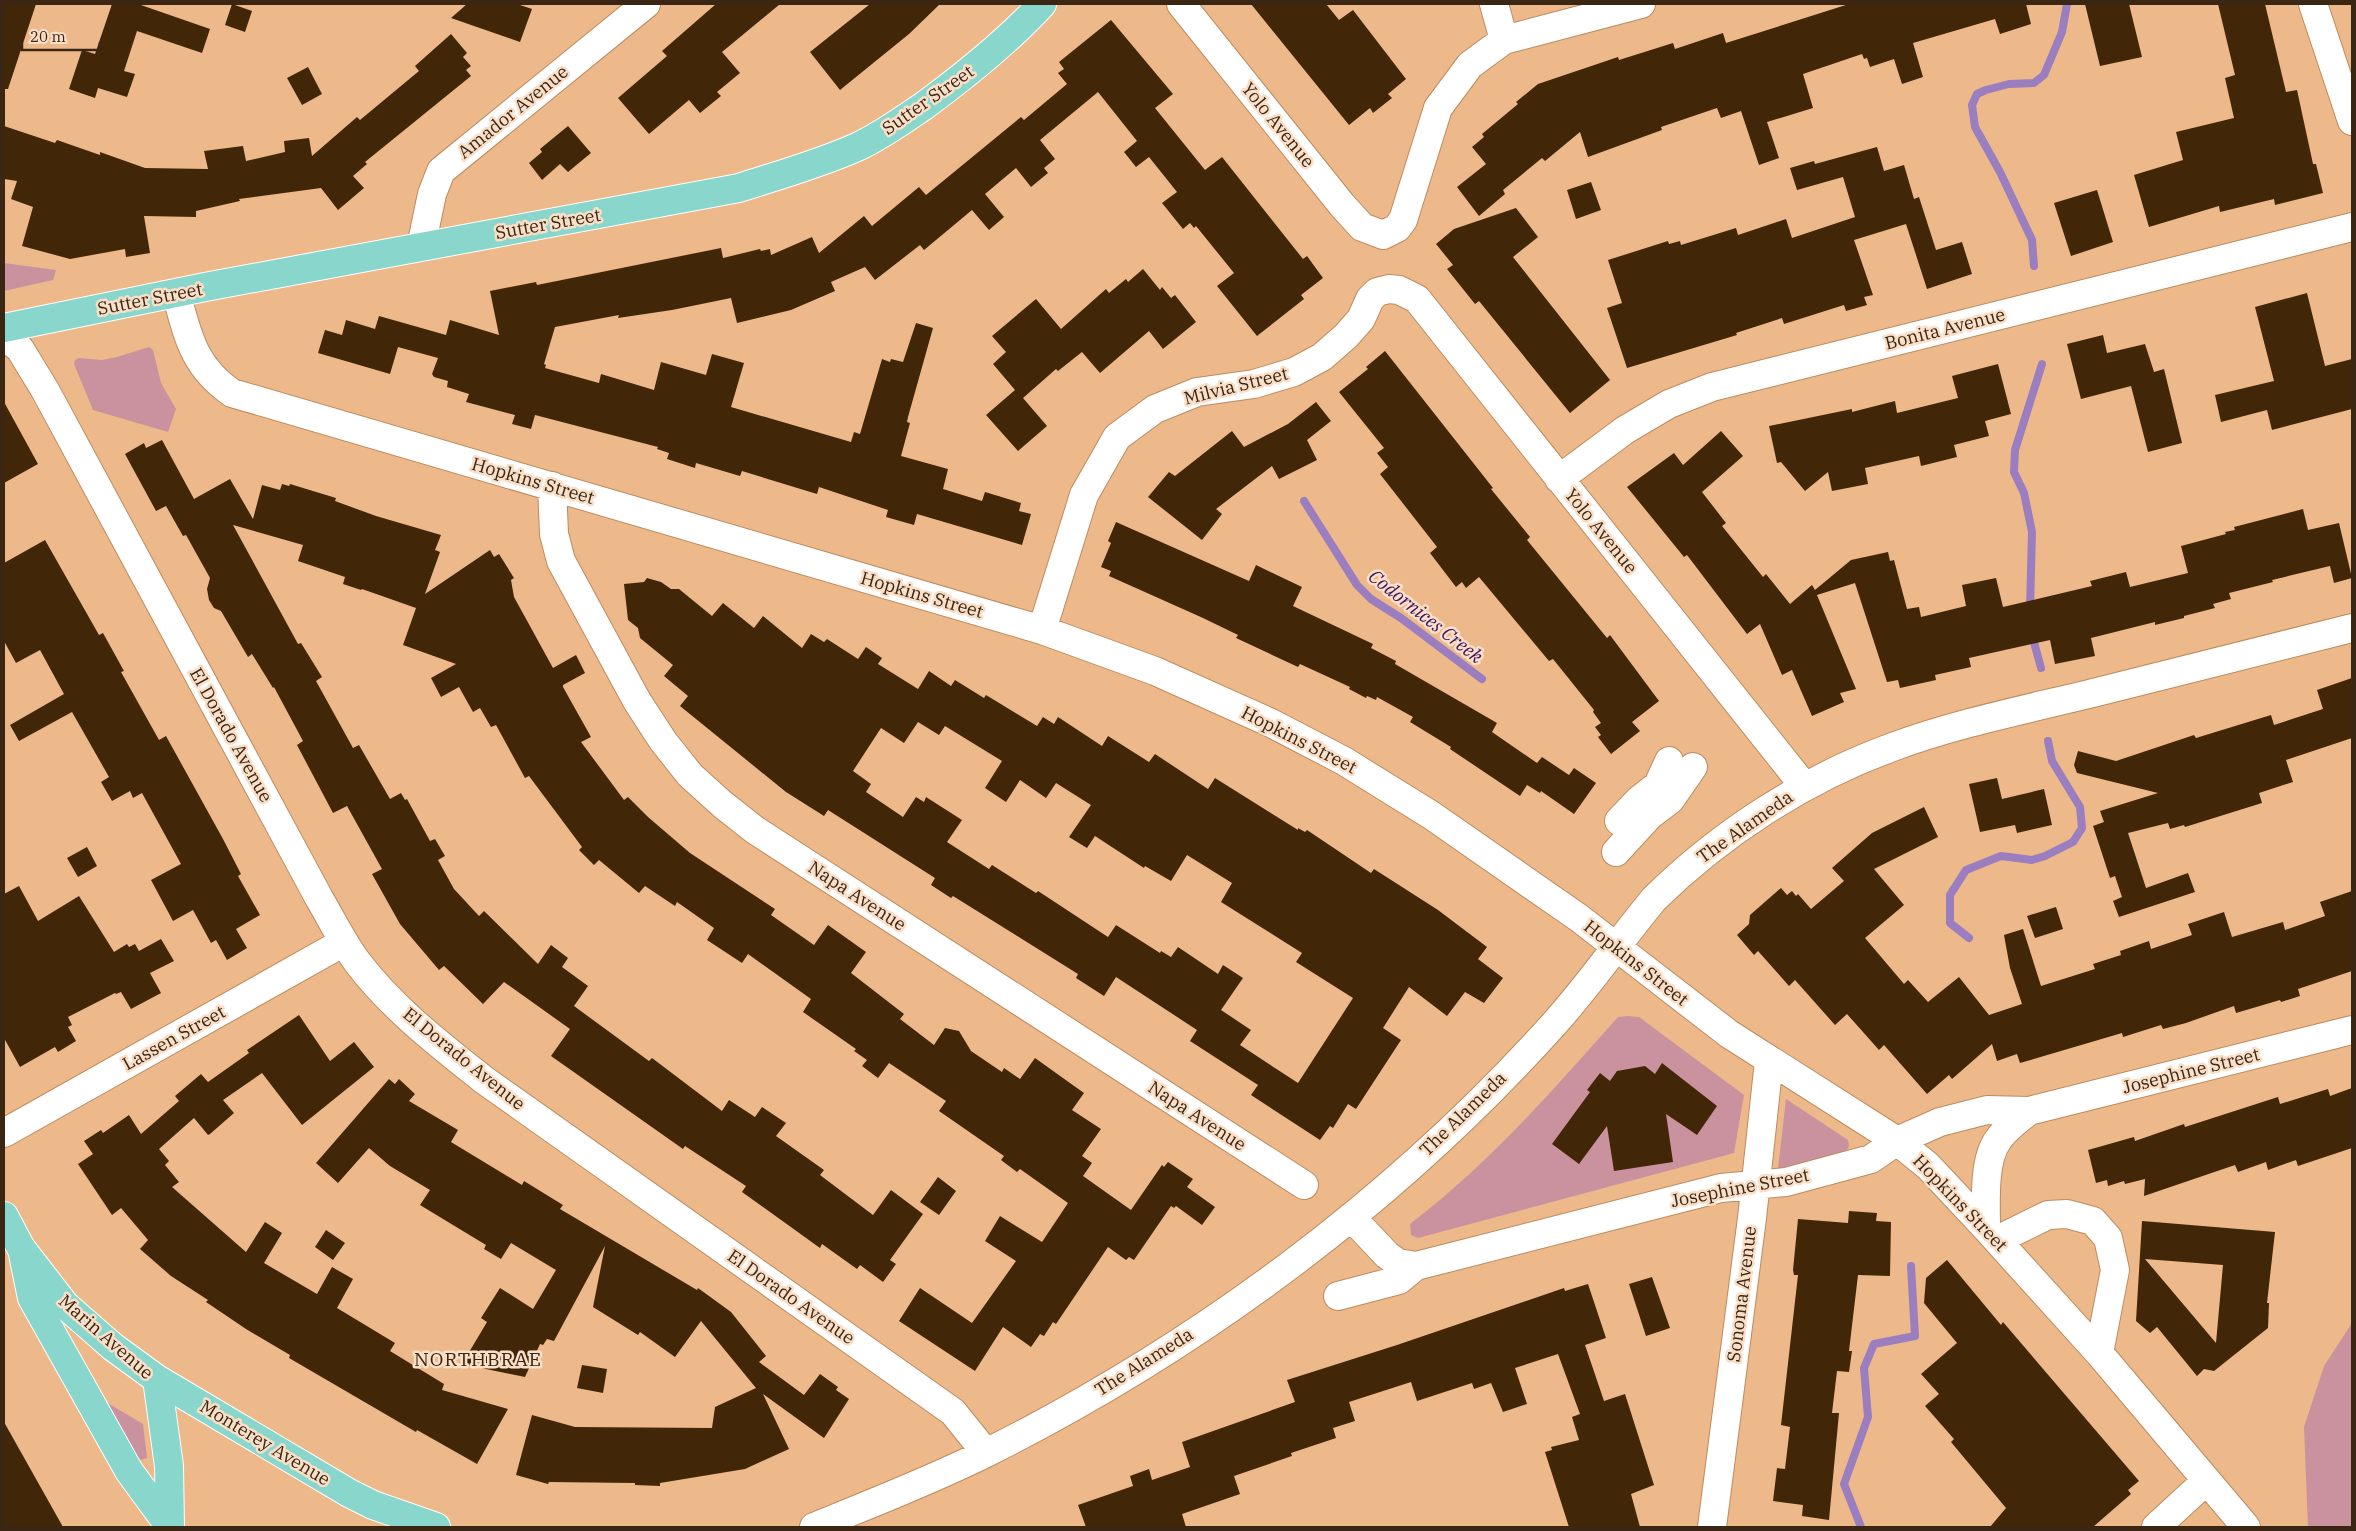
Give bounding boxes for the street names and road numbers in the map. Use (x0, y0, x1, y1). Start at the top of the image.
street label: Amador Avenue (453, 60, 573, 163)
street label: Sutter Street (877, 60, 978, 140)
street label: Yolo Avenue (1237, 77, 1320, 172)
street label: Sutter Street (493, 203, 602, 244)
street label: Sutter Street (95, 277, 204, 320)
street label: Bonita Avenue (1882, 302, 2007, 355)
street label: Milvia Street (1181, 361, 1290, 410)
street label: Hopkins Street (469, 452, 597, 509)
street label: Yolo Avenue (1560, 483, 1643, 578)
street label: Hopkins Street (858, 566, 986, 623)
street label: El Dorado Avenue (185, 663, 278, 806)
street label: Hopkins Street (1238, 701, 1361, 779)
street label: The Alameda (1692, 785, 1797, 868)
street label: Napa Avenue (804, 855, 911, 936)
street label: Hopkins Street (1579, 915, 1693, 1011)
street label: Lassen Street (118, 1000, 229, 1075)
street label: El Dorado Avenue (399, 1002, 530, 1115)
street label: Josephine Street (2120, 1042, 2262, 1099)
street label: The Alameda (1414, 1066, 1511, 1161)
street label: Napa Avenue (1144, 1075, 1251, 1156)
street label: Hopkins Street (1908, 1149, 2013, 1256)
street label: Josephine Street (1669, 1163, 1811, 1212)
street label: Sonoma Avenue (1722, 1225, 1761, 1363)
street label: El Dorado Avenue (723, 1244, 859, 1349)
street label: Marin Avenue (54, 1289, 158, 1384)
street label: The Alameda (1090, 1322, 1197, 1401)
street label: Monterey Avenue (196, 1395, 335, 1491)

